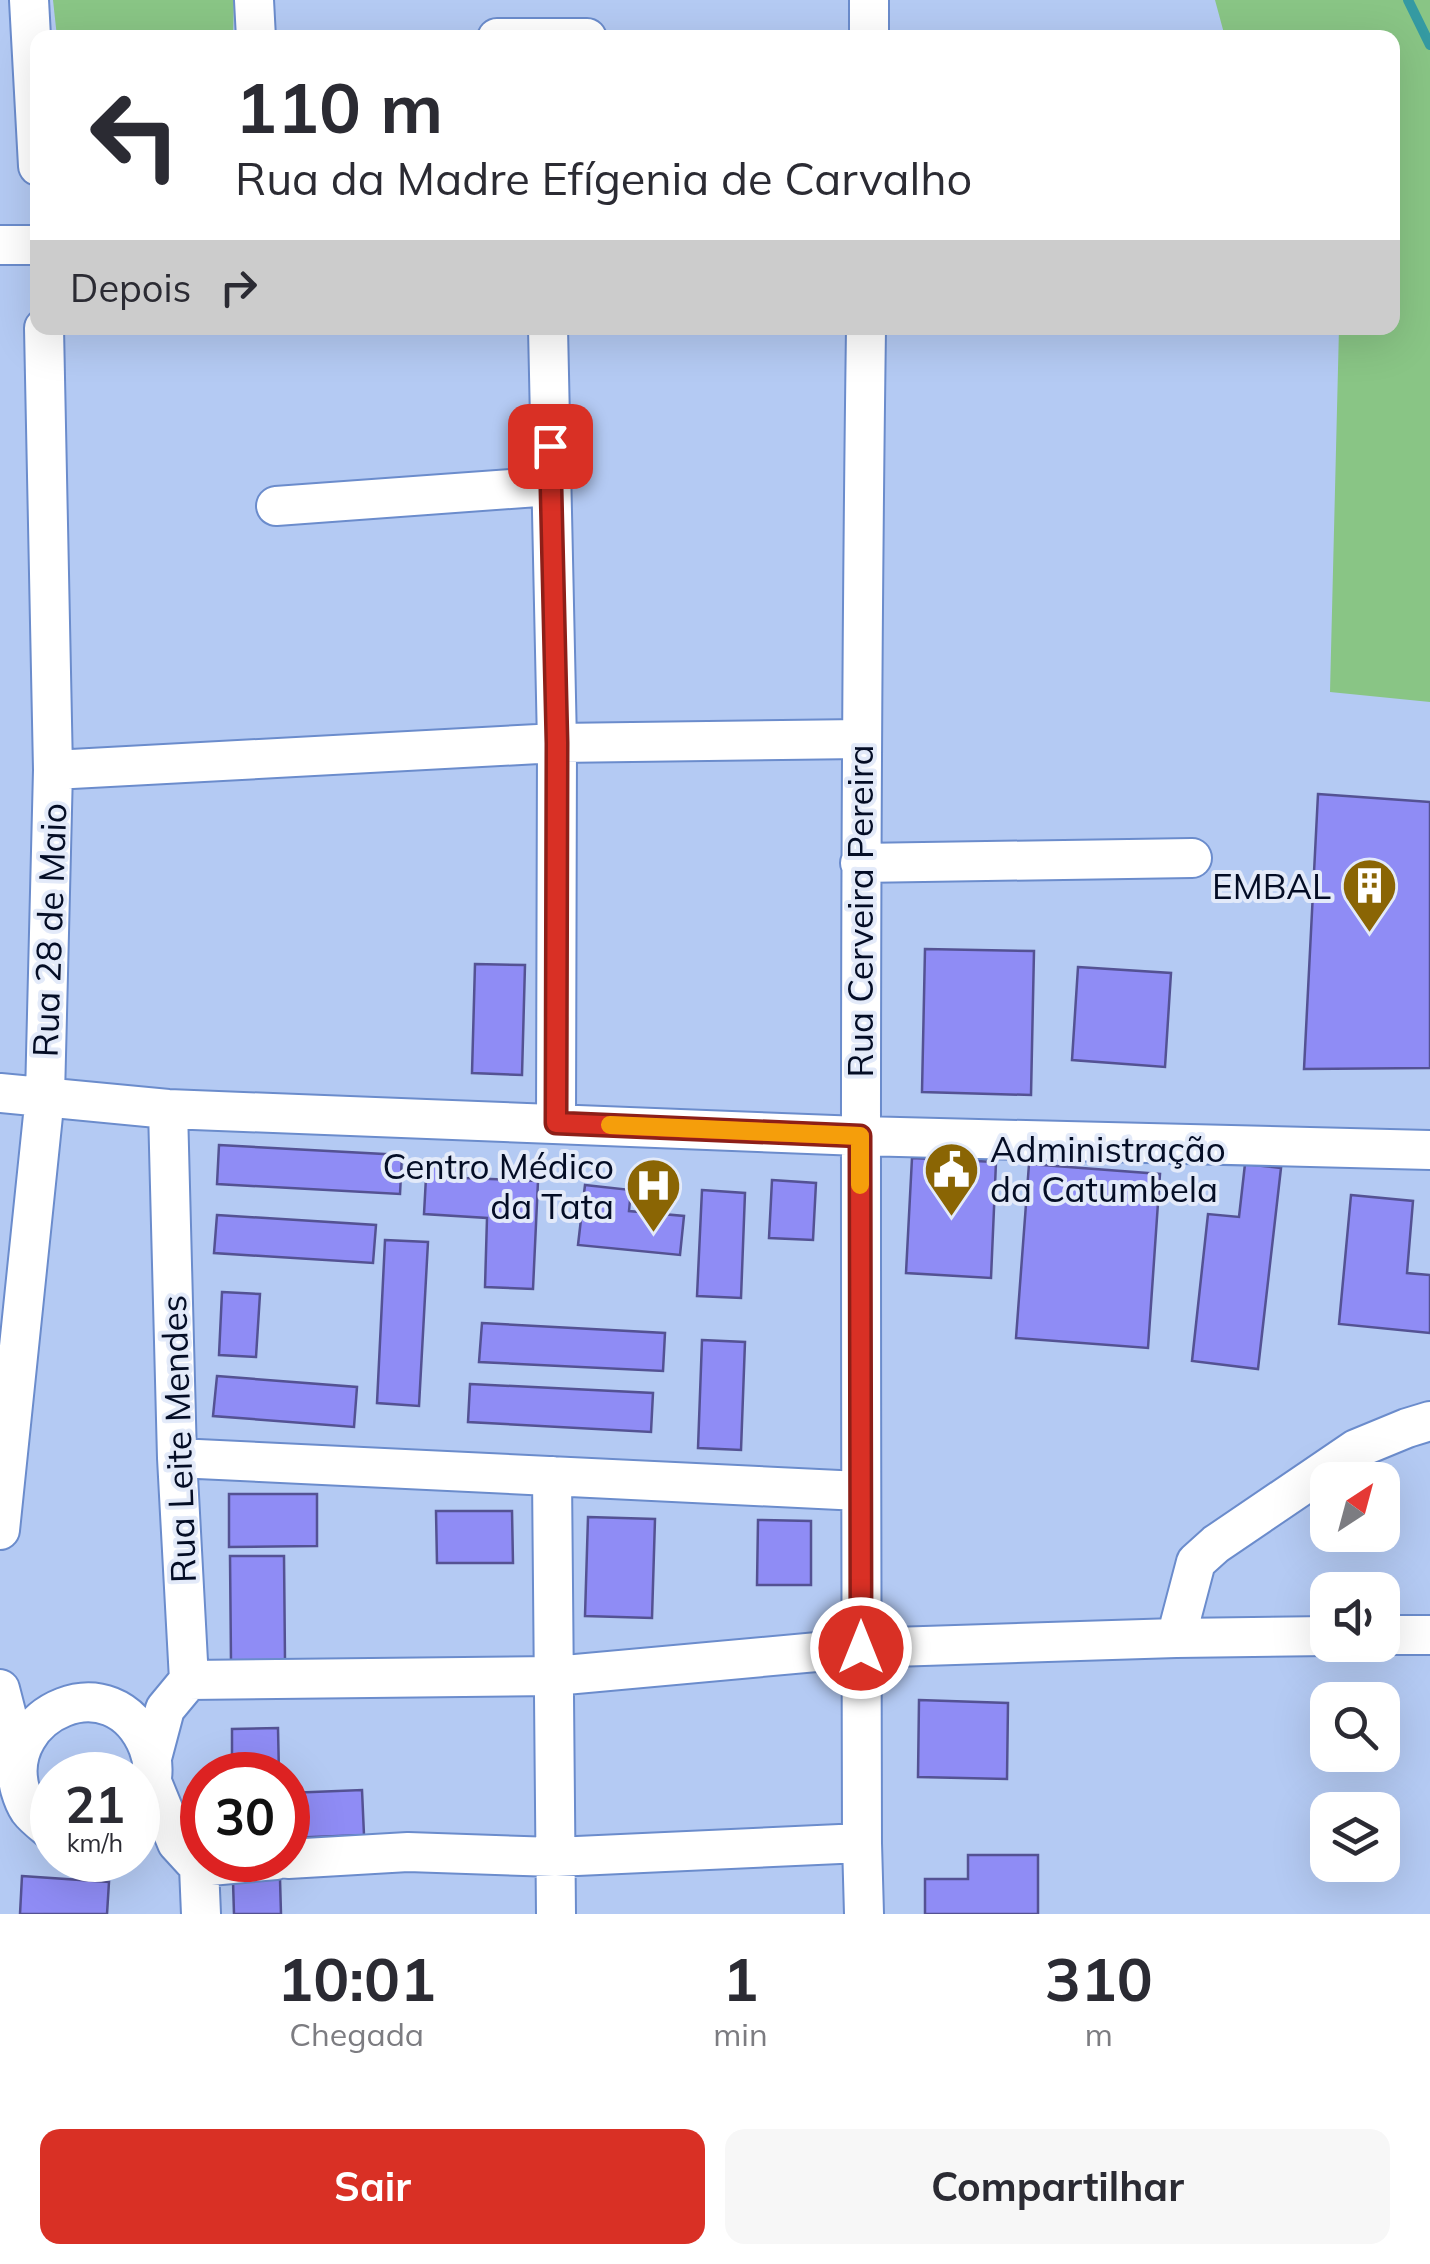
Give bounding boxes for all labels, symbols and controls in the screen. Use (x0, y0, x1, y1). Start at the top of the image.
text: 110 m (235, 63, 443, 151)
icon: left (70, 70, 200, 200)
text: Rua da Madre Efígenia de Carvalho (235, 150, 972, 206)
icon: right (211, 260, 266, 315)
text: Depois (70, 264, 191, 312)
pin (508, 404, 593, 489)
icon: arrive (523, 419, 578, 474)
street label: Rua Cerveira Pereira (838, 745, 882, 1077)
street label: Rua 28 de Maio (23, 802, 75, 1058)
building icon: EMBAL (1340, 856, 1400, 935)
place label: EMBAL (1212, 864, 1331, 908)
place label: Administração da Catumbela (990, 1127, 1226, 1211)
public building icon: Administração da Catumbela (921, 1139, 981, 1218)
place label: Centro Médico da Tata (383, 1144, 614, 1228)
hospital icon: Centro Médico da Tata (623, 1156, 683, 1235)
street label: Rua Leite Mendes (151, 1294, 205, 1584)
north arrow (1310, 1462, 1400, 1552)
map controls (1310, 1462, 1400, 1882)
button: sound (1310, 1572, 1400, 1662)
position arrow (809, 1596, 913, 1700)
button: search (1310, 1682, 1400, 1772)
speed limit sign: 30 (180, 1752, 310, 1882)
text: 21 (65, 1773, 125, 1836)
button: layers (1310, 1792, 1400, 1882)
text: km/h (67, 1827, 123, 1858)
text: 10:01 (277, 1941, 436, 2016)
text: 1 (722, 1941, 758, 2016)
text: 310 (1045, 1941, 1153, 2016)
text: Chegada (289, 2014, 424, 2054)
text: min (713, 2014, 768, 2054)
text: m (1085, 2014, 1113, 2054)
button: Sair (40, 2129, 705, 2244)
button: Compartilhar (725, 2129, 1390, 2244)

